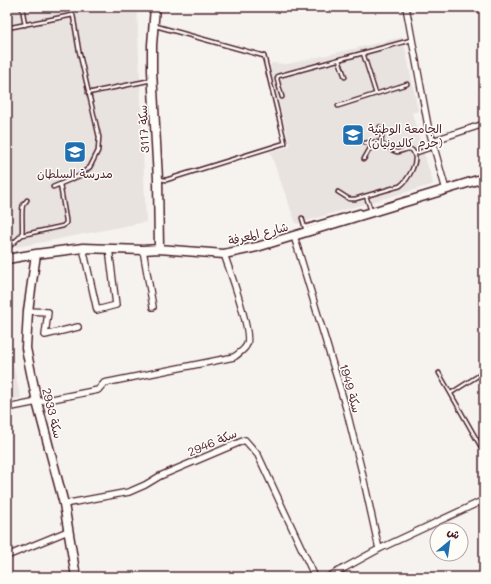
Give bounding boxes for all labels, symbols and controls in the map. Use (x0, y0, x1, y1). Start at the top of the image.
street label: سكة 3117 (134, 104, 152, 154)
place label: الجامعة الوطنية (حرم كالدونيان) (368, 120, 443, 152)
school or university icon: الجامعة الوطنية (حرم كالدونيان) (340, 122, 366, 148)
school or university icon: مدرسة السلطان (62, 139, 88, 165)
place label: مدرسة السلطان (37, 165, 113, 181)
street label: شارع المعرفة (226, 218, 290, 250)
street label: سكة 1949 (336, 362, 366, 414)
street label: سكة 2933 (39, 386, 67, 440)
street label: سكة 2946 (185, 424, 239, 460)
north arrow (429, 522, 469, 562)
text: ش (445, 523, 463, 542)

